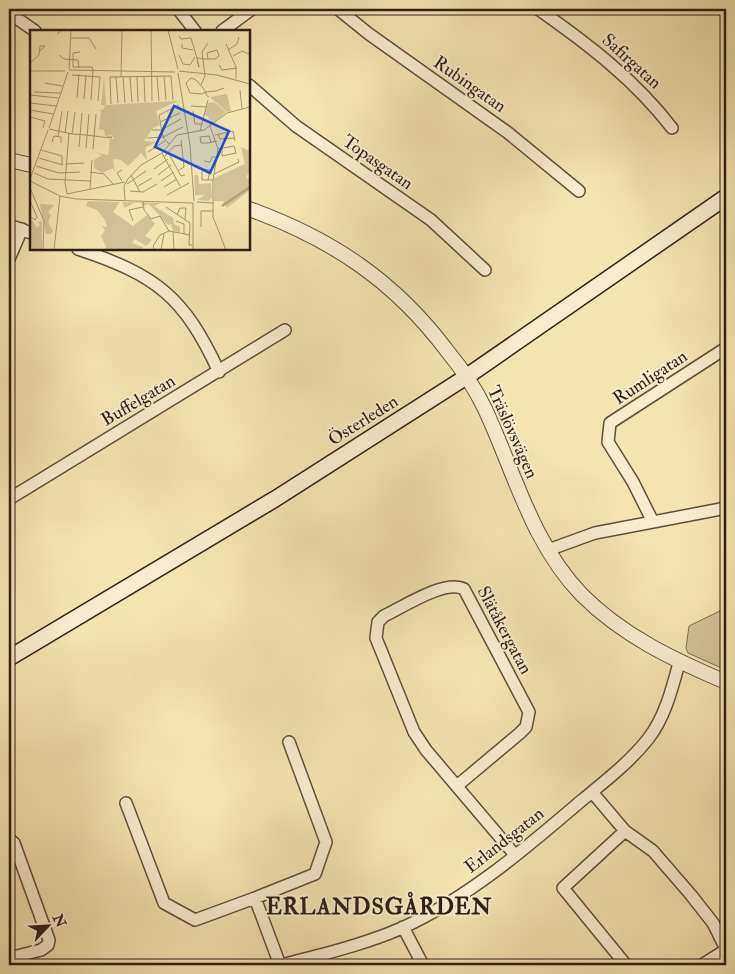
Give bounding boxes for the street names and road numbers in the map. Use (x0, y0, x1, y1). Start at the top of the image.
street label: Safirgatan (597, 28, 666, 94)
street label: Rubingatan (429, 51, 511, 118)
street label: Topasgatan (338, 130, 418, 195)
street label: Rumligatan (609, 345, 692, 410)
street label: Buffelgatan (97, 369, 179, 431)
street label: Träslövsvägen (482, 382, 543, 482)
street label: Österleden (324, 390, 403, 451)
street label: Slätåkergatan (472, 582, 537, 678)
street label: Erlandsgatan (460, 802, 549, 879)

